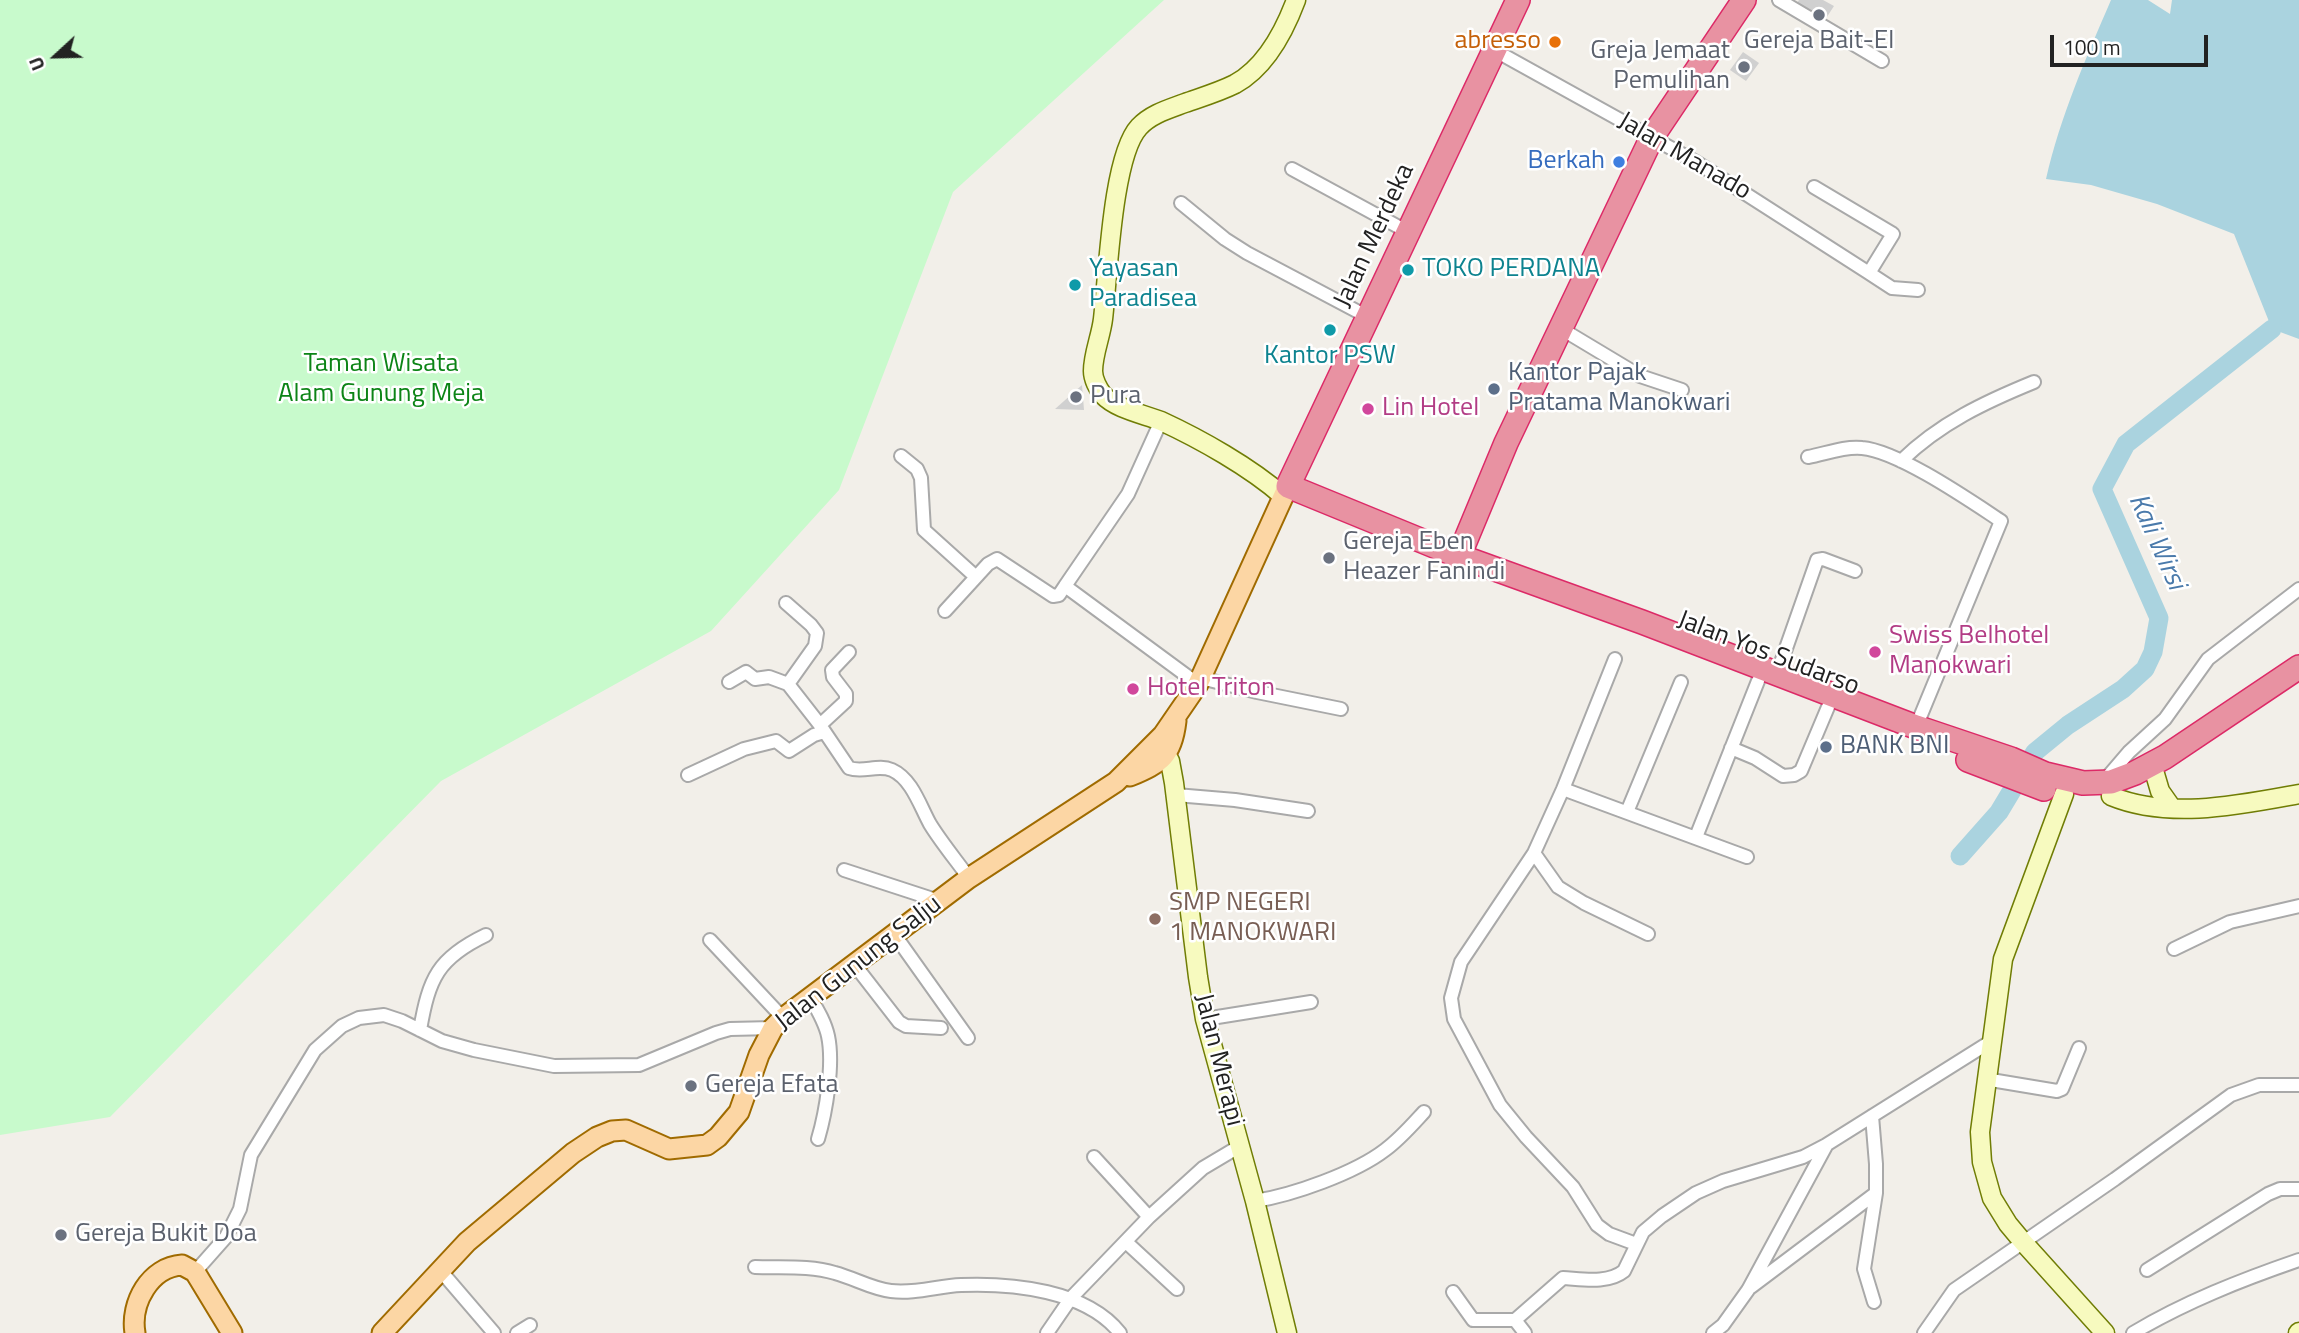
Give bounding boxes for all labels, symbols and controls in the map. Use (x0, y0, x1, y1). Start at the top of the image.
marker: Gereja Bait-El (1811, 7, 1827, 23)
north arrow (21, 21, 91, 91)
scale bar (2054, 21, 2212, 65)
place label: abresso (1455, 26, 1541, 58)
place label: Gereja Bait-El (1744, 26, 1894, 58)
text: 100 m (2063, 31, 2120, 63)
marker: abresso (1547, 34, 1563, 50)
place label: Greja Jemaat Pemulihan (1590, 36, 1730, 98)
text: U (20, 53, 52, 75)
marker: Greja Jemaat Pemulihan (1736, 59, 1752, 75)
street label: Jalan Manado (1612, 106, 1756, 208)
place label: Berkah (1527, 146, 1605, 178)
marker: Berkah (1611, 154, 1627, 170)
street label: Jalan Merdeka (1328, 159, 1422, 313)
place label: Yayasan Paradisea (1089, 254, 1197, 316)
place label: TOKO PERDANA (1422, 254, 1600, 286)
marker: TOKO PERDANA (1400, 262, 1416, 278)
marker: Yayasan Paradisea (1067, 277, 1083, 293)
marker: Kantor PSW (1322, 322, 1338, 338)
place label: Kantor PSW (1264, 341, 1396, 373)
park label: Taman Wisata Alam Gunung Meja (278, 349, 484, 410)
place label: Kantor Pajak Pratama Manokwari (1508, 358, 1730, 420)
place label: Pura (1090, 381, 1141, 413)
marker: Kantor Pajak Pratama Manokwari (1486, 381, 1502, 397)
marker: Pura (1068, 389, 1084, 405)
place label: Lin Hotel (1382, 393, 1479, 425)
marker: Lin Hotel (1360, 401, 1376, 417)
water label: Kali Wirsi (2120, 489, 2192, 595)
place label: Gereja Eben Heazer Fanindi (1343, 527, 1505, 588)
marker: Gereja Eben Heazer Fanindi (1321, 550, 1337, 566)
street label: Jalan Yos Sudarso (1673, 605, 1863, 703)
place label: Swiss Belhotel Manokwari (1889, 621, 2049, 682)
marker: Swiss Belhotel Manokwari (1867, 644, 1883, 660)
place label: Hotel Triton (1147, 673, 1275, 705)
marker: Hotel Triton (1125, 681, 1141, 697)
place label: BANK BNI (1840, 731, 1949, 763)
marker: BANK BNI (1818, 739, 1834, 755)
place label: SMP NEGERI 1 MANOKWARI (1169, 888, 1337, 950)
street label: Jalan Gunung Salju (770, 889, 948, 1039)
marker: SMP NEGERI 1 MANOKWARI (1147, 911, 1163, 927)
street label: Jalan Merapi (1186, 990, 1250, 1130)
place label: Gereja Efata (705, 1070, 839, 1102)
marker: Gereja Efata (683, 1078, 699, 1094)
place label: Gereja Bukit Doa (75, 1219, 257, 1251)
marker: Gereja Bukit Doa (53, 1227, 69, 1243)

